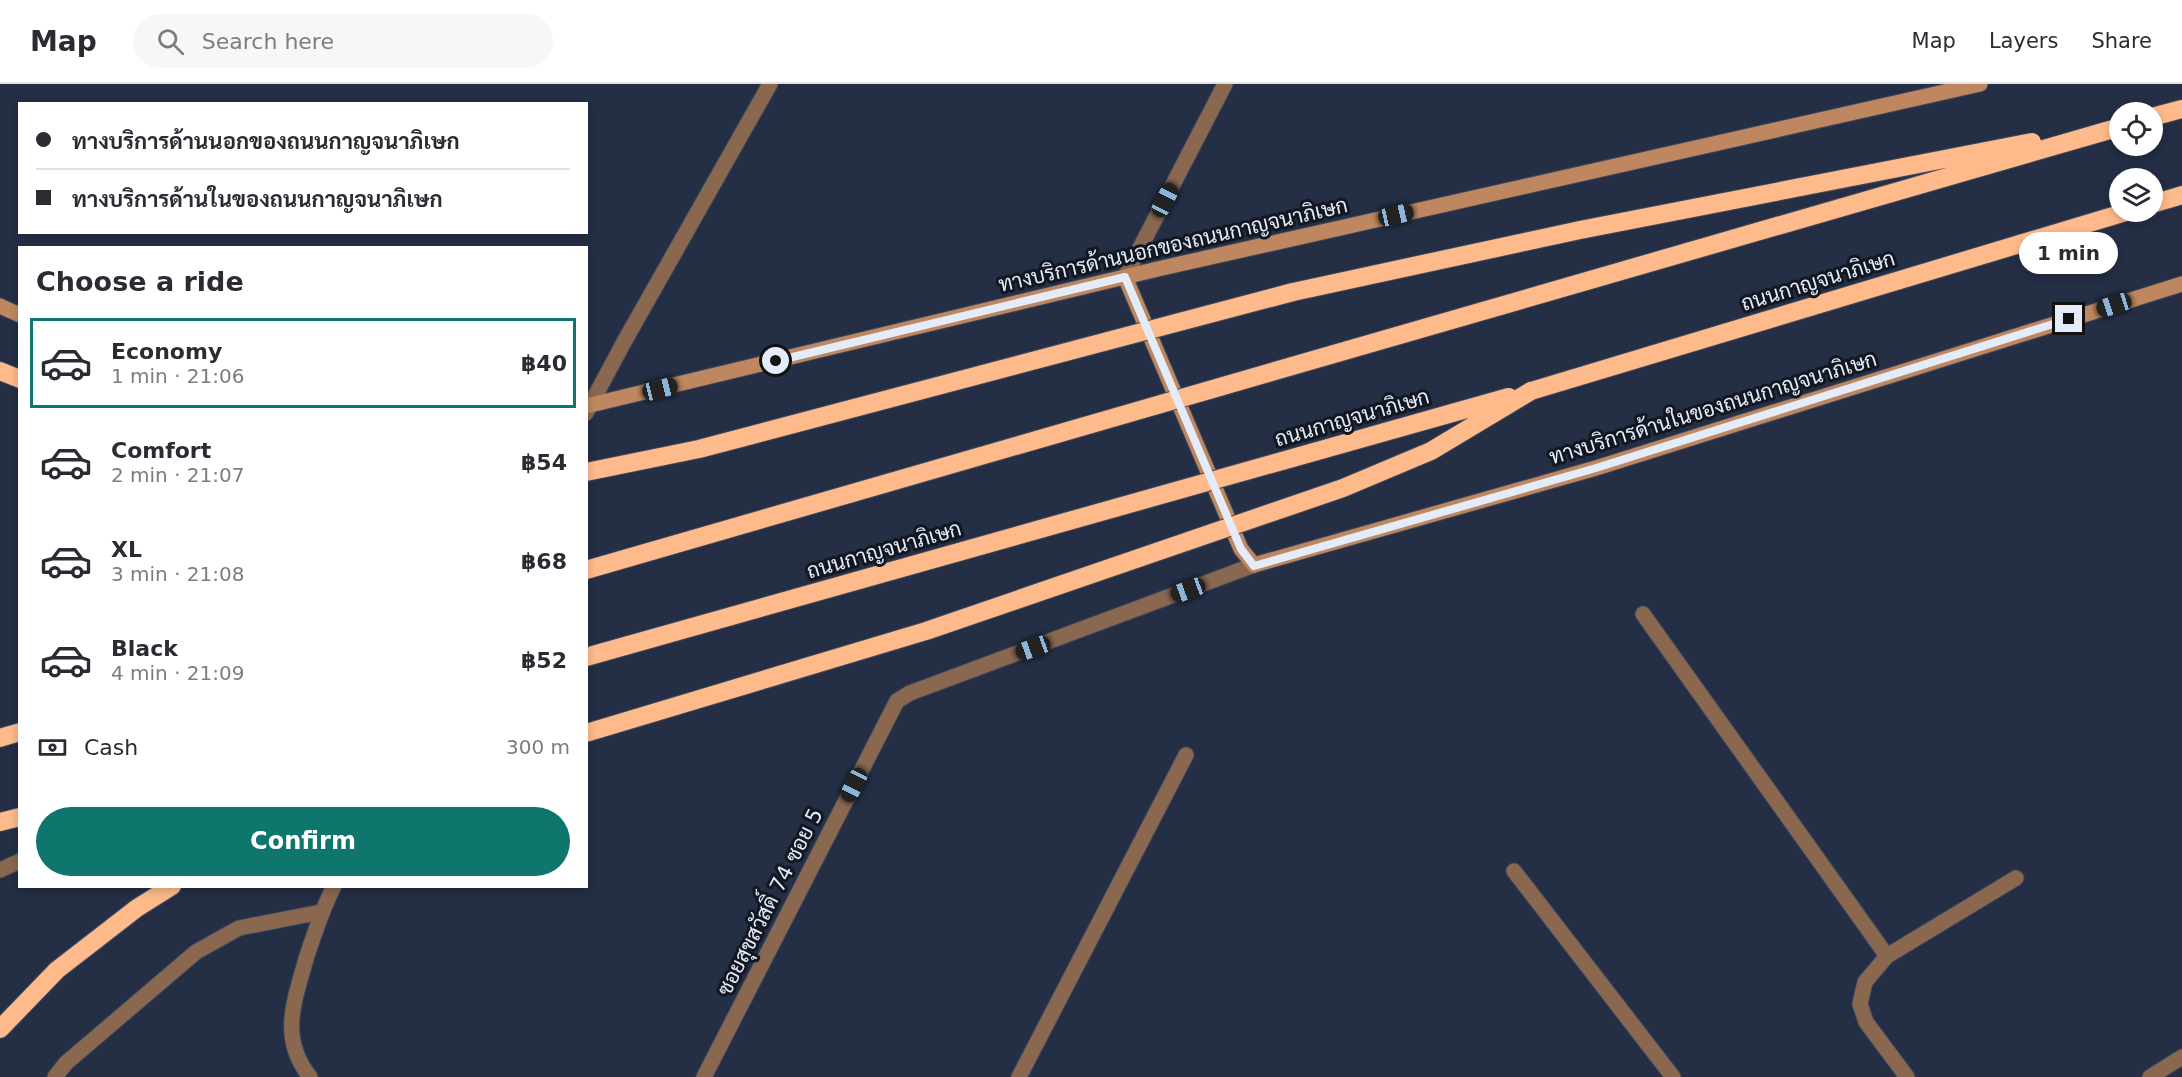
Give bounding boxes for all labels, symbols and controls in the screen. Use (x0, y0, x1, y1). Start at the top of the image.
search box (133, 14, 553, 68)
text: Map (30, 25, 97, 58)
icon: search (154, 25, 187, 58)
text: Search here (202, 29, 334, 54)
text: Map (1912, 29, 1956, 53)
text: Layers (1989, 29, 2058, 53)
text: Share (2091, 29, 2152, 53)
map controls (2109, 102, 2163, 222)
button: locate (2109, 102, 2163, 156)
text: ทางบริการด้านนอกของถนนกาญจนาภิเษก (72, 129, 460, 154)
button: layers (2109, 168, 2163, 222)
car (1149, 180, 1181, 220)
text: ทางบริการด้านในของถนนกาญจนาภิเษก (72, 187, 443, 212)
street label: ทางบริการด้านนอกของถนนกาญจนาภิเษก (996, 193, 1350, 297)
car (1376, 202, 1416, 228)
callout: 1 min (2020, 232, 2118, 274)
text: 1 min (2037, 241, 2100, 265)
street label: ถนนกาญจนาภิเษก (1738, 246, 1898, 316)
text: Choose a ride (36, 266, 244, 297)
car (2094, 291, 2134, 319)
route end (2055, 305, 2082, 332)
icon: car (39, 336, 93, 390)
text: Economy (111, 339, 222, 364)
street label: ทางบริการด้านในของถนนกาญจนาภิเษก (1546, 346, 1880, 469)
route start (762, 347, 789, 374)
text: ฿40 (521, 351, 567, 376)
text: 1 min · 21:06 (111, 364, 245, 388)
car (640, 376, 680, 402)
street label: ถนนกาญจนาภิเษก (1272, 384, 1432, 452)
icon: car (39, 435, 93, 489)
text: Comfort (111, 438, 211, 463)
text: ฿54 (521, 450, 567, 475)
text: 2 min · 21:07 (111, 463, 245, 487)
street label: ถนนกาญจนาภิเษก (804, 516, 964, 584)
icon: car (39, 534, 93, 588)
text: XL (111, 537, 142, 562)
text: ฿68 (521, 549, 567, 574)
text: 3 min · 21:08 (111, 562, 245, 586)
car (1168, 575, 1208, 605)
icon: car (39, 633, 93, 687)
car (1013, 633, 1053, 663)
text: Black (111, 636, 178, 661)
text: ฿52 (521, 648, 567, 673)
text: 4 min · 21:09 (111, 661, 245, 685)
icon: cash (36, 731, 69, 764)
text: Cash (84, 735, 138, 760)
text: 300 m (506, 735, 570, 759)
car (838, 765, 870, 805)
street label: ซอยสุขสวัสดิ์ 74 ซอย 5 (705, 801, 829, 1001)
button: Confirm (36, 807, 570, 876)

